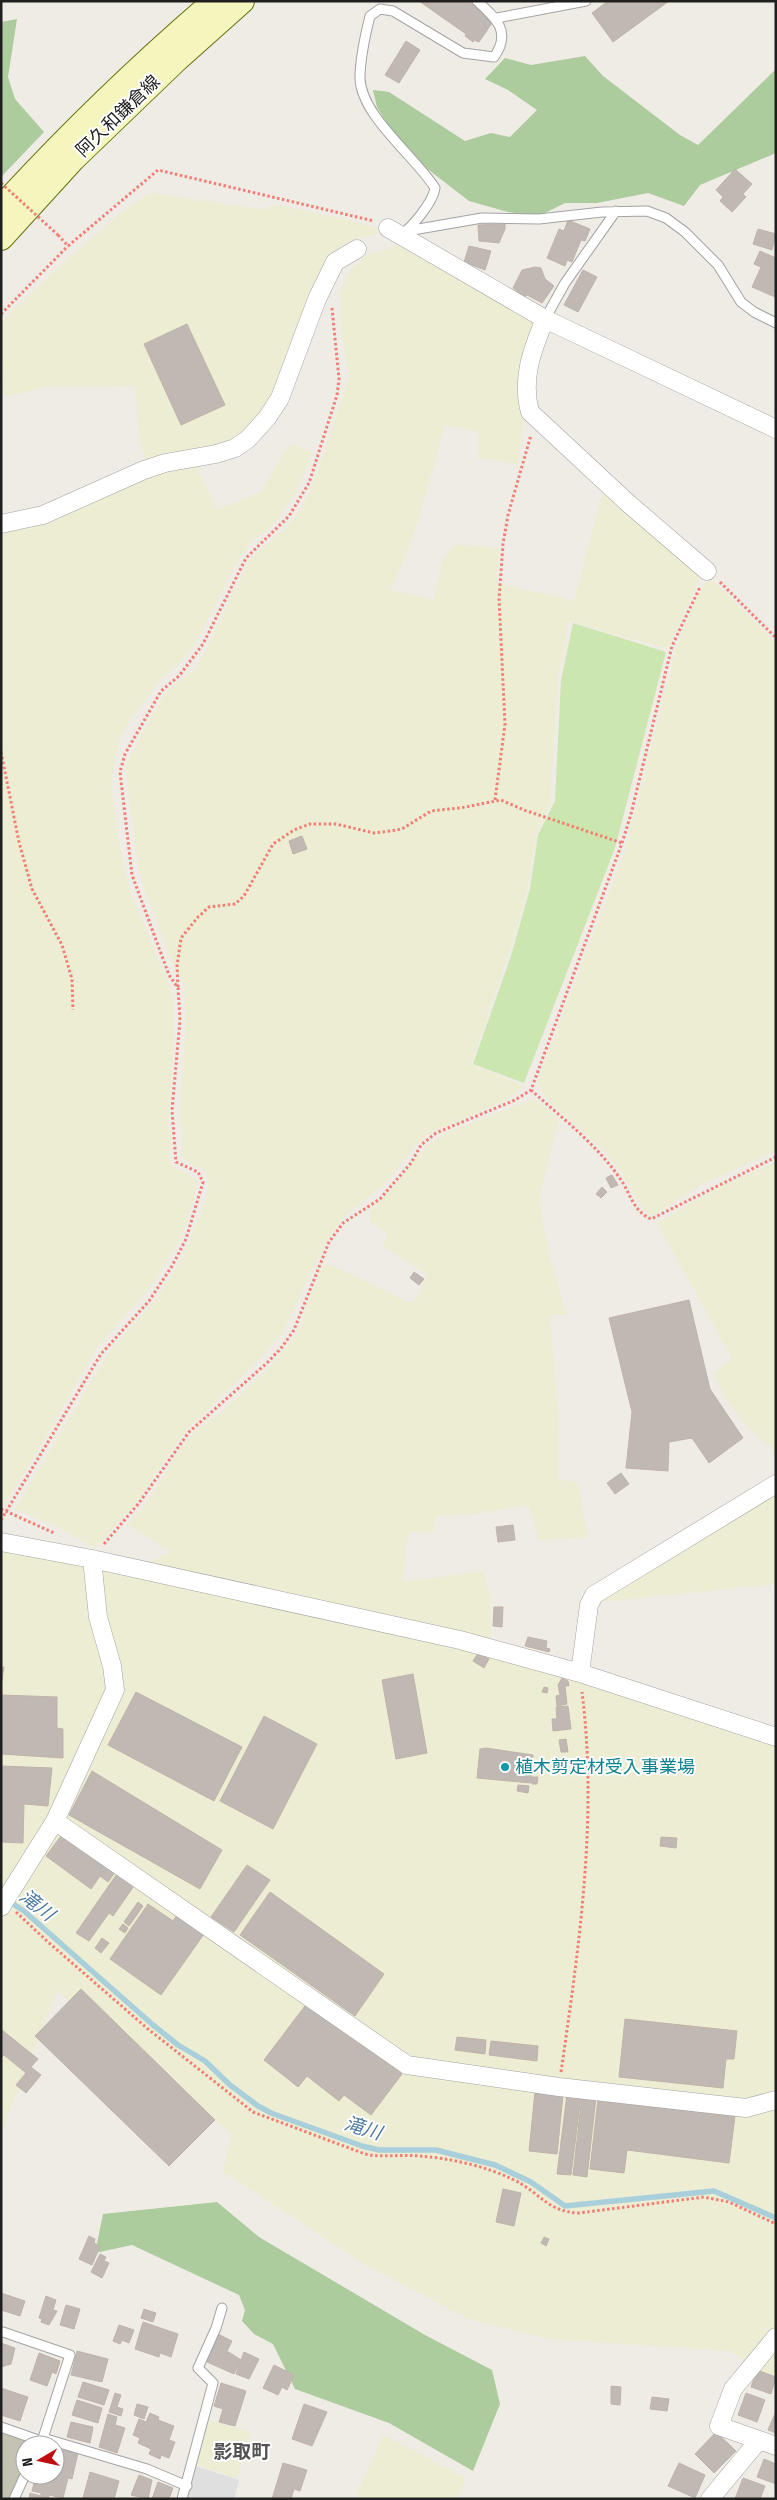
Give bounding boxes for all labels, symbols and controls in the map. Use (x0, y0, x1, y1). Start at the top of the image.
street label: 阿久和鎌倉線 (72, 71, 164, 161)
place label: 植木剪定材受入事業場 (515, 1756, 695, 1778)
marker: 植木剪定材受入事業場 (499, 1761, 511, 1773)
water label: 滝川 (15, 1884, 61, 1927)
water label: 滝川 (341, 2111, 386, 2145)
north arrow (15, 2435, 65, 2485)
district label: 影取町 (213, 2440, 271, 2463)
text: N (19, 2456, 37, 2467)

